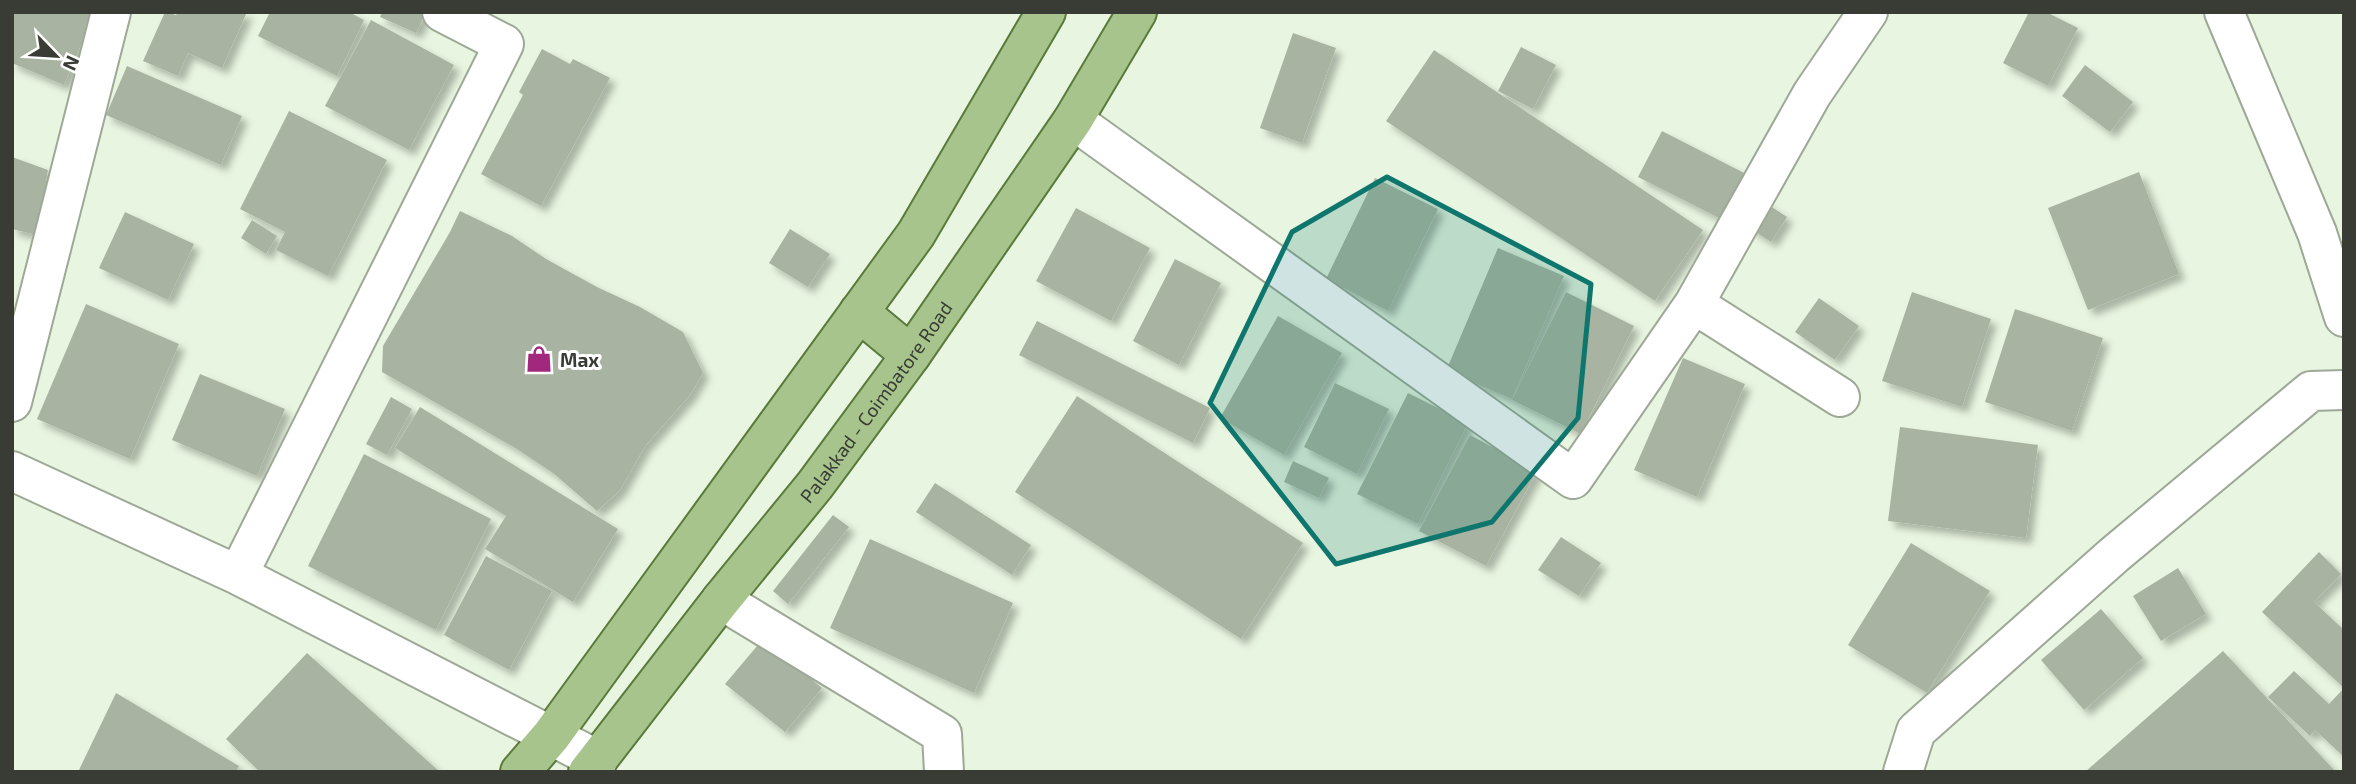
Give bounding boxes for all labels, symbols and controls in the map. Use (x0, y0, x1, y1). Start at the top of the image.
north arrow (21, 21, 91, 91)
text: N (59, 52, 85, 74)
street label: Palakkad - Coimbatore Road (794, 297, 956, 507)
shop icon: Max (524, 344, 554, 374)
place label: Max (560, 348, 599, 371)

